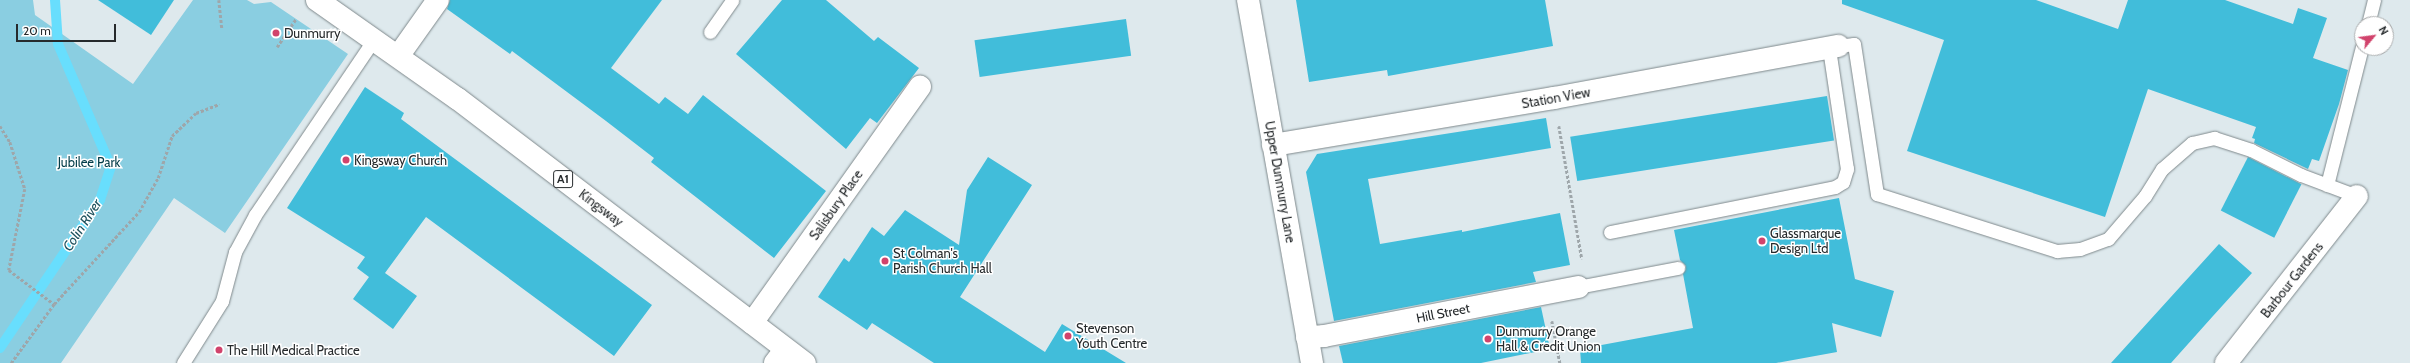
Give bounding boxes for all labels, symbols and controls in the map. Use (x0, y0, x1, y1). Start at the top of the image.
scale bar (18, 16, 118, 42)
north arrow (2354, 16, 2394, 56)
text: 20 m (23, 23, 51, 38)
text: N (2376, 24, 2392, 37)
place label: Dunmurry (284, 25, 340, 41)
marker: Dunmurry (271, 28, 281, 38)
street label: Station View (1520, 84, 1592, 112)
street label: Upper Dunmurry Lane (1262, 120, 1298, 244)
place label: Kingsway Church (354, 152, 447, 168)
park label: Jubilee Park (58, 154, 120, 170)
marker: Kingsway Church (341, 155, 351, 165)
street label: Salisbury Place (806, 167, 866, 243)
road number: A1 (553, 169, 573, 189)
street label: Kingsway (576, 186, 626, 230)
water label: Colin River (59, 196, 105, 254)
place label: Glassmarque Design Ltd (1770, 226, 1841, 257)
marker: Glassmarque Design Ltd (1757, 236, 1767, 246)
street label: Barbour Gardens (2258, 239, 2326, 321)
place label: St Colman's Parish Church Hall (893, 246, 992, 277)
marker: St Colman's Parish Church Hall (880, 256, 890, 266)
street label: Hill Street (1415, 300, 1471, 326)
place label: Stevenson Youth Centre (1076, 321, 1147, 352)
place label: Dunmurry Orange Hall & Credit Union (1496, 324, 1601, 355)
marker: Stevenson Youth Centre (1063, 331, 1073, 341)
marker: Dunmurry Orange Hall & Credit Union (1483, 334, 1493, 344)
place label: The Hill Medical Practice (227, 342, 360, 358)
marker: The Hill Medical Practice (214, 345, 224, 355)

